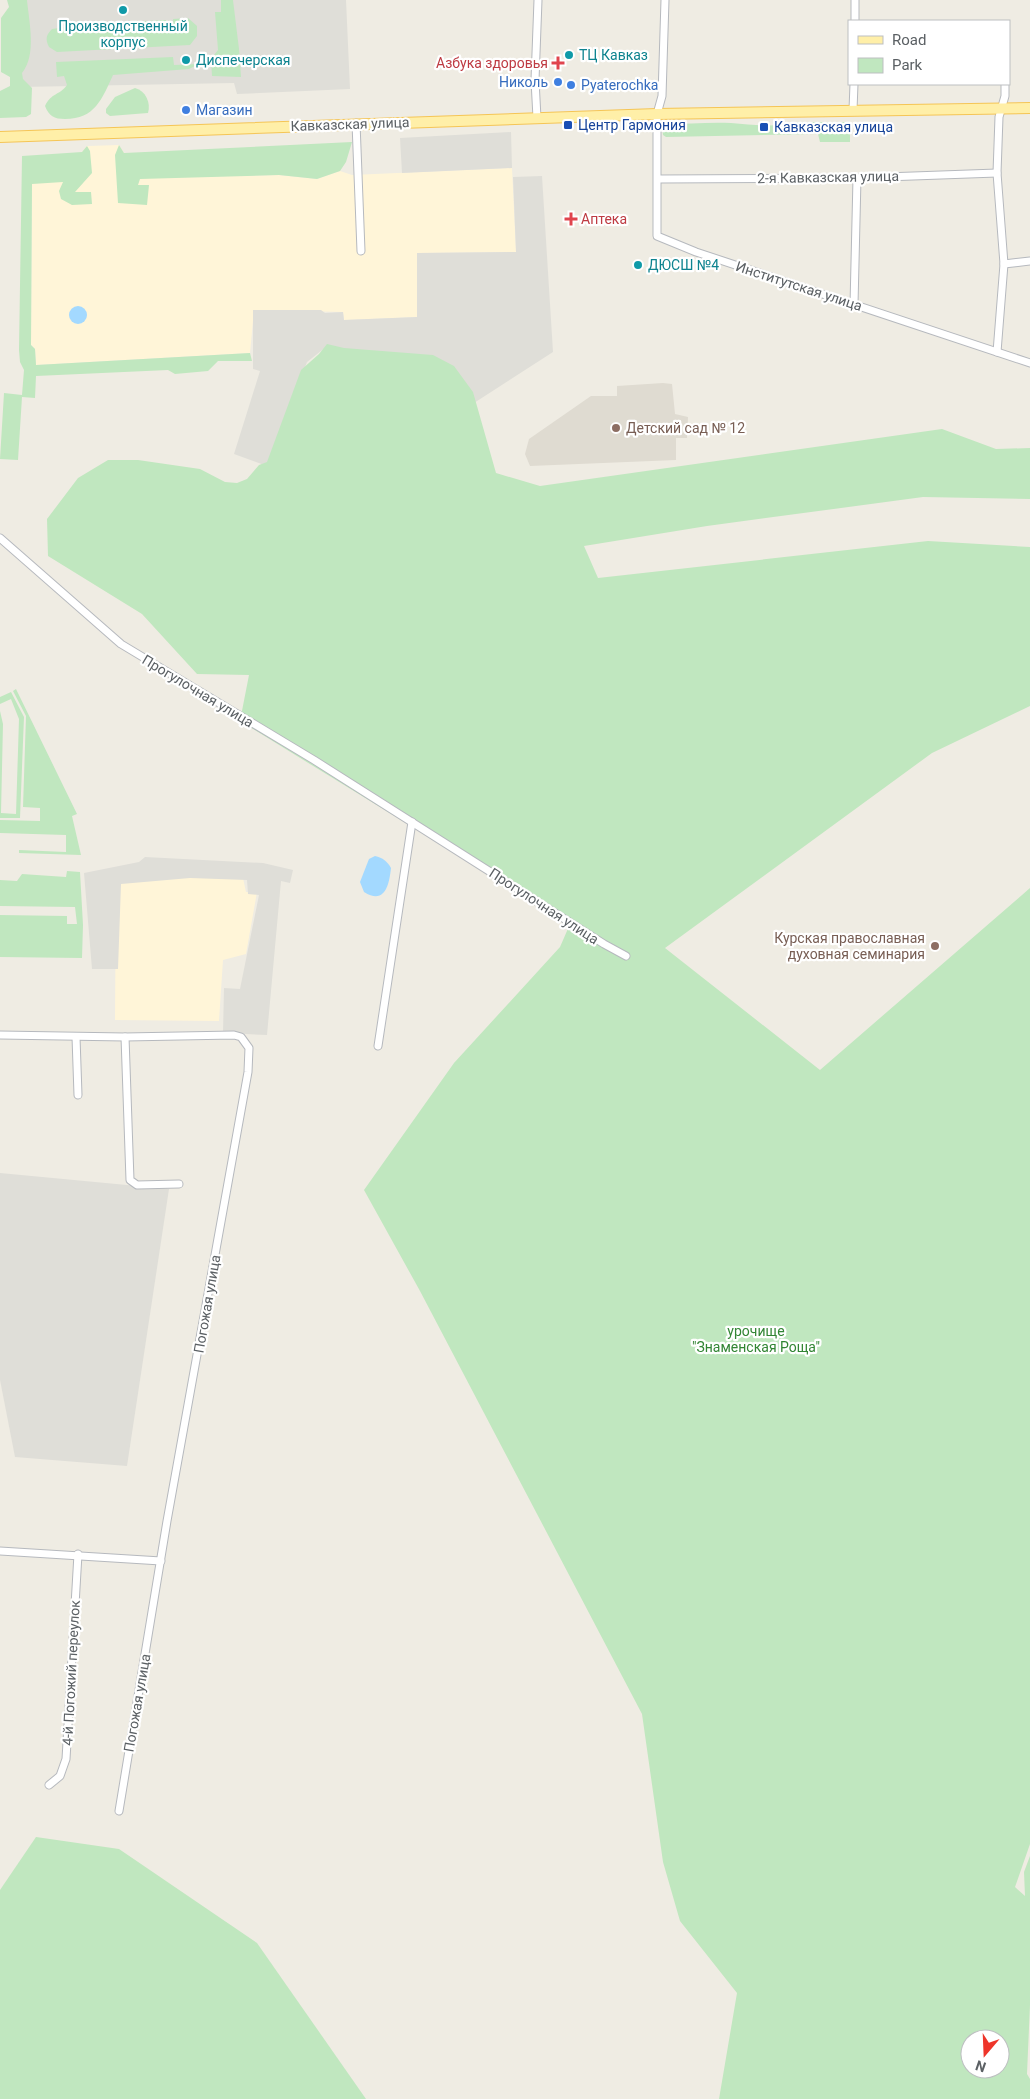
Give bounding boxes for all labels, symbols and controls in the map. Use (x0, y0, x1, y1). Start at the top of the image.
marker: Производственный корпус (117, 4, 129, 16)
place label: Производственный корпус (58, 18, 188, 50)
legend (848, 20, 1010, 85)
text: Road (892, 31, 926, 49)
place label: ТЦ Кавказ (579, 47, 648, 63)
marker: ТЦ Кавказ (563, 49, 575, 61)
place label: Диспечерская (196, 52, 291, 68)
marker: Диспечерская (180, 54, 192, 66)
place label: Азбука здоровья (436, 55, 548, 71)
text: Park (892, 56, 923, 74)
marker: Азбука здоровья (552, 57, 564, 69)
place label: Николь (499, 74, 548, 90)
marker: Николь (552, 76, 564, 88)
place label: Pyaterochka (581, 77, 658, 93)
marker: Pyaterochka (565, 79, 577, 91)
place label: Магазин (196, 102, 253, 118)
marker: Магазин (180, 104, 192, 116)
street label: Кавказская улица (290, 114, 410, 134)
place label: Центр Гармония (578, 117, 686, 133)
marker: Центр Гармония (562, 119, 574, 131)
place label: Кавказская улица (774, 119, 893, 135)
marker: Кавказская улица (758, 121, 770, 133)
street label: 2-я Кавказская улица (757, 168, 899, 186)
place label: Аптека (581, 211, 627, 227)
marker: Аптека (565, 213, 577, 225)
place label: ДЮСШ №4 (648, 257, 719, 273)
street label: Институтская улица (734, 258, 864, 314)
marker: ДЮСШ №4 (632, 259, 644, 271)
place label: Детский сад № 12 (626, 420, 745, 436)
marker: Детский сад № 12 (610, 422, 622, 434)
street label: Прогулочная улица (139, 651, 257, 731)
street label: Прогулочная улица (486, 865, 602, 947)
place label: Курская православная духовная семинария (774, 930, 925, 962)
marker: Курская православная духовная семинария (929, 940, 941, 952)
street label: Погожая улица (190, 1254, 224, 1354)
park label: урочище "Знаменская Роща" (692, 1323, 820, 1355)
street label: 4-й Погожий переулок (59, 1599, 83, 1746)
street label: Погожая улица (120, 1653, 154, 1753)
north arrow (960, 2029, 1010, 2079)
text: N (973, 2057, 988, 2075)

